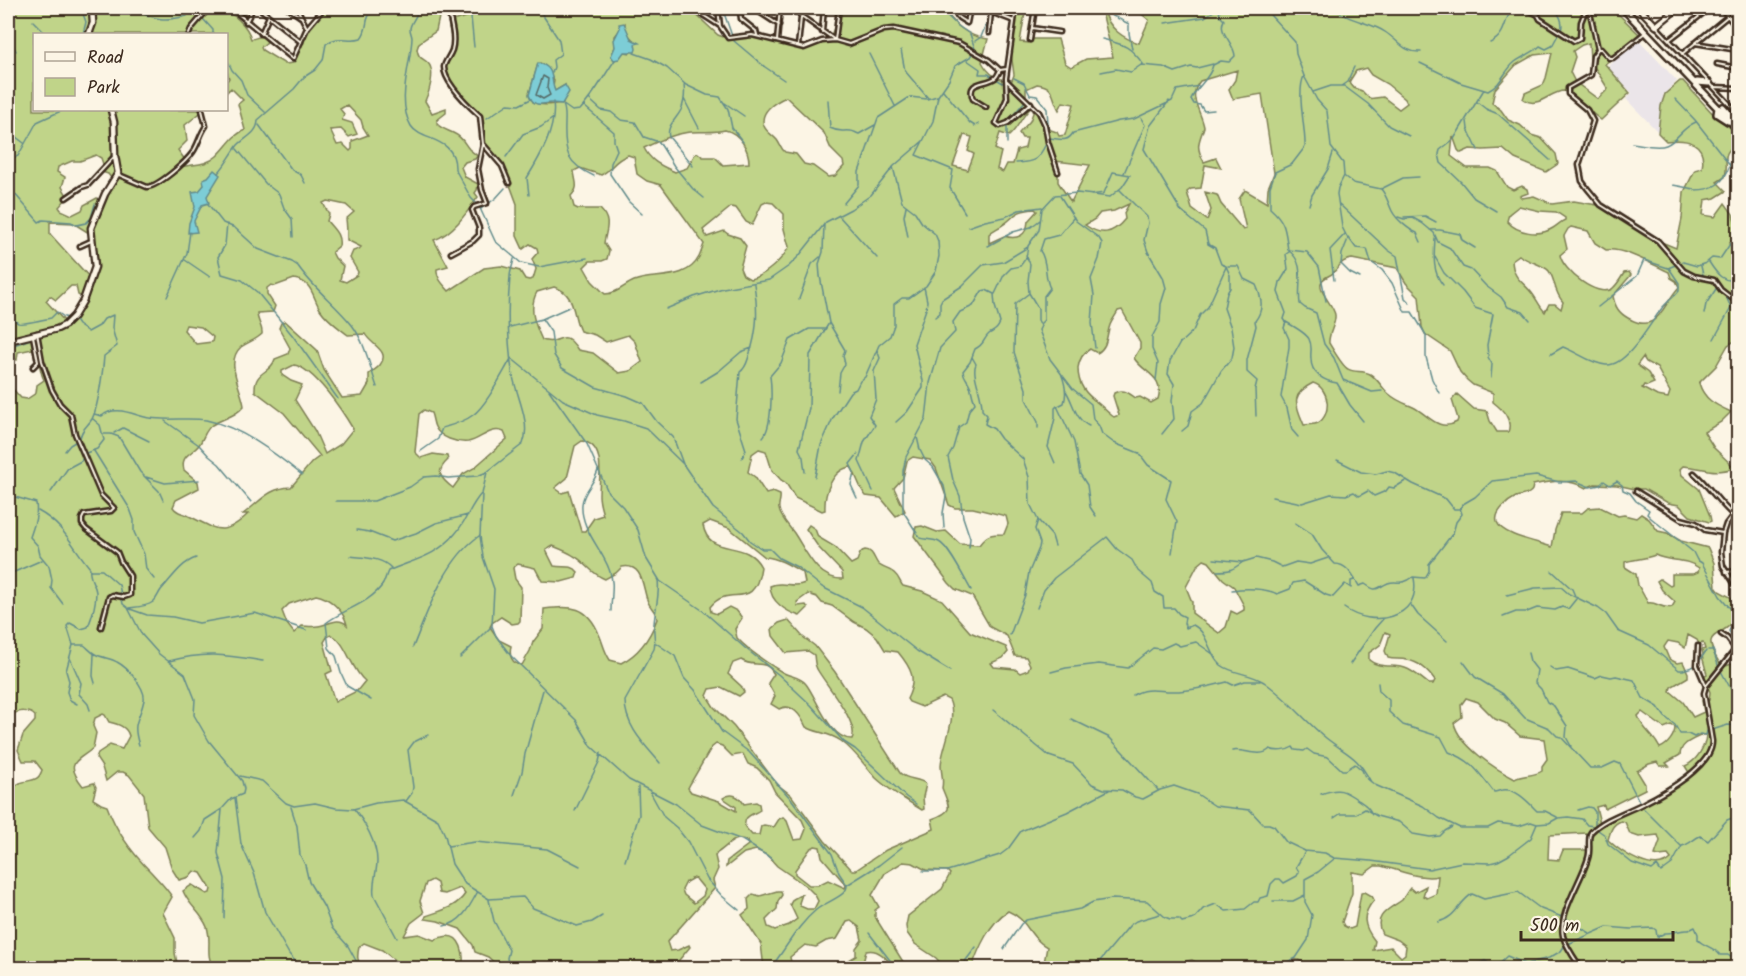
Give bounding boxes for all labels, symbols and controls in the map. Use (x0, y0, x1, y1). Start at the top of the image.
legend (33, 33, 228, 111)
text: Road (87, 44, 124, 73)
text: Park (87, 74, 120, 103)
scale bar (1521, 904, 1672, 942)
text: 500 m (1530, 912, 1579, 941)

